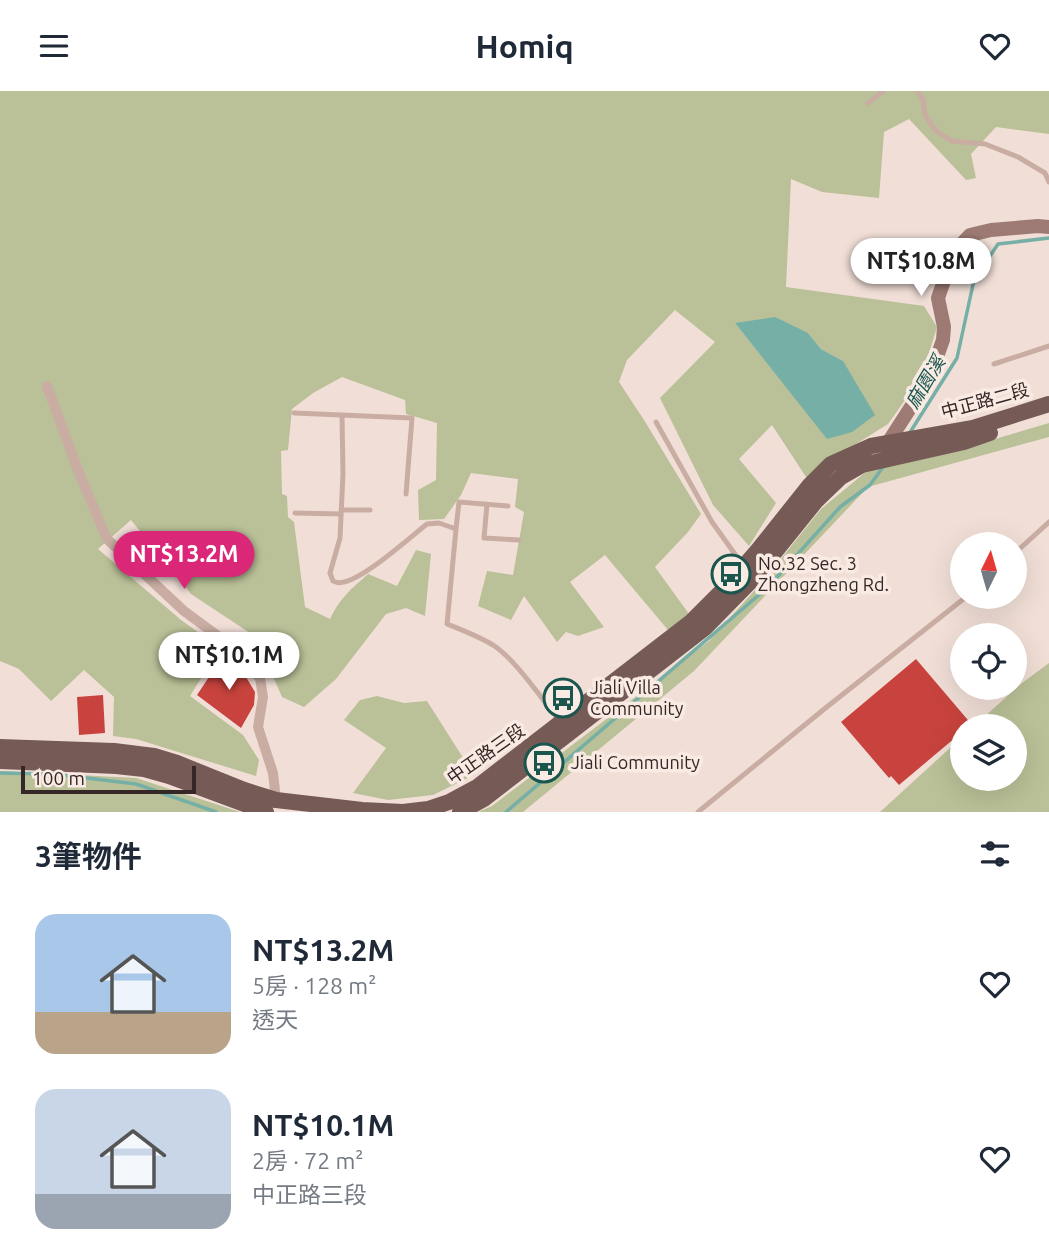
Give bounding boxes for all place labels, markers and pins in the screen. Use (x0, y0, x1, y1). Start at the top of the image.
pin: NT$10.8M (849, 239, 993, 298)
pin: NT$13.2M (112, 531, 256, 591)
bus stop icon: No.32 Sec. 3 Zhongzheng Rd. (710, 553, 752, 595)
place label: No.32 Sec. 3 Zhongzheng Rd. (758, 553, 889, 594)
pin: NT$10.1M (157, 633, 301, 692)
bus stop icon: Jiali Villa Community (542, 677, 584, 719)
place label: Jiali Villa Community (590, 677, 684, 718)
bus stop icon: Jiali Community (523, 742, 565, 784)
place label: Jiali Community (571, 752, 700, 772)

